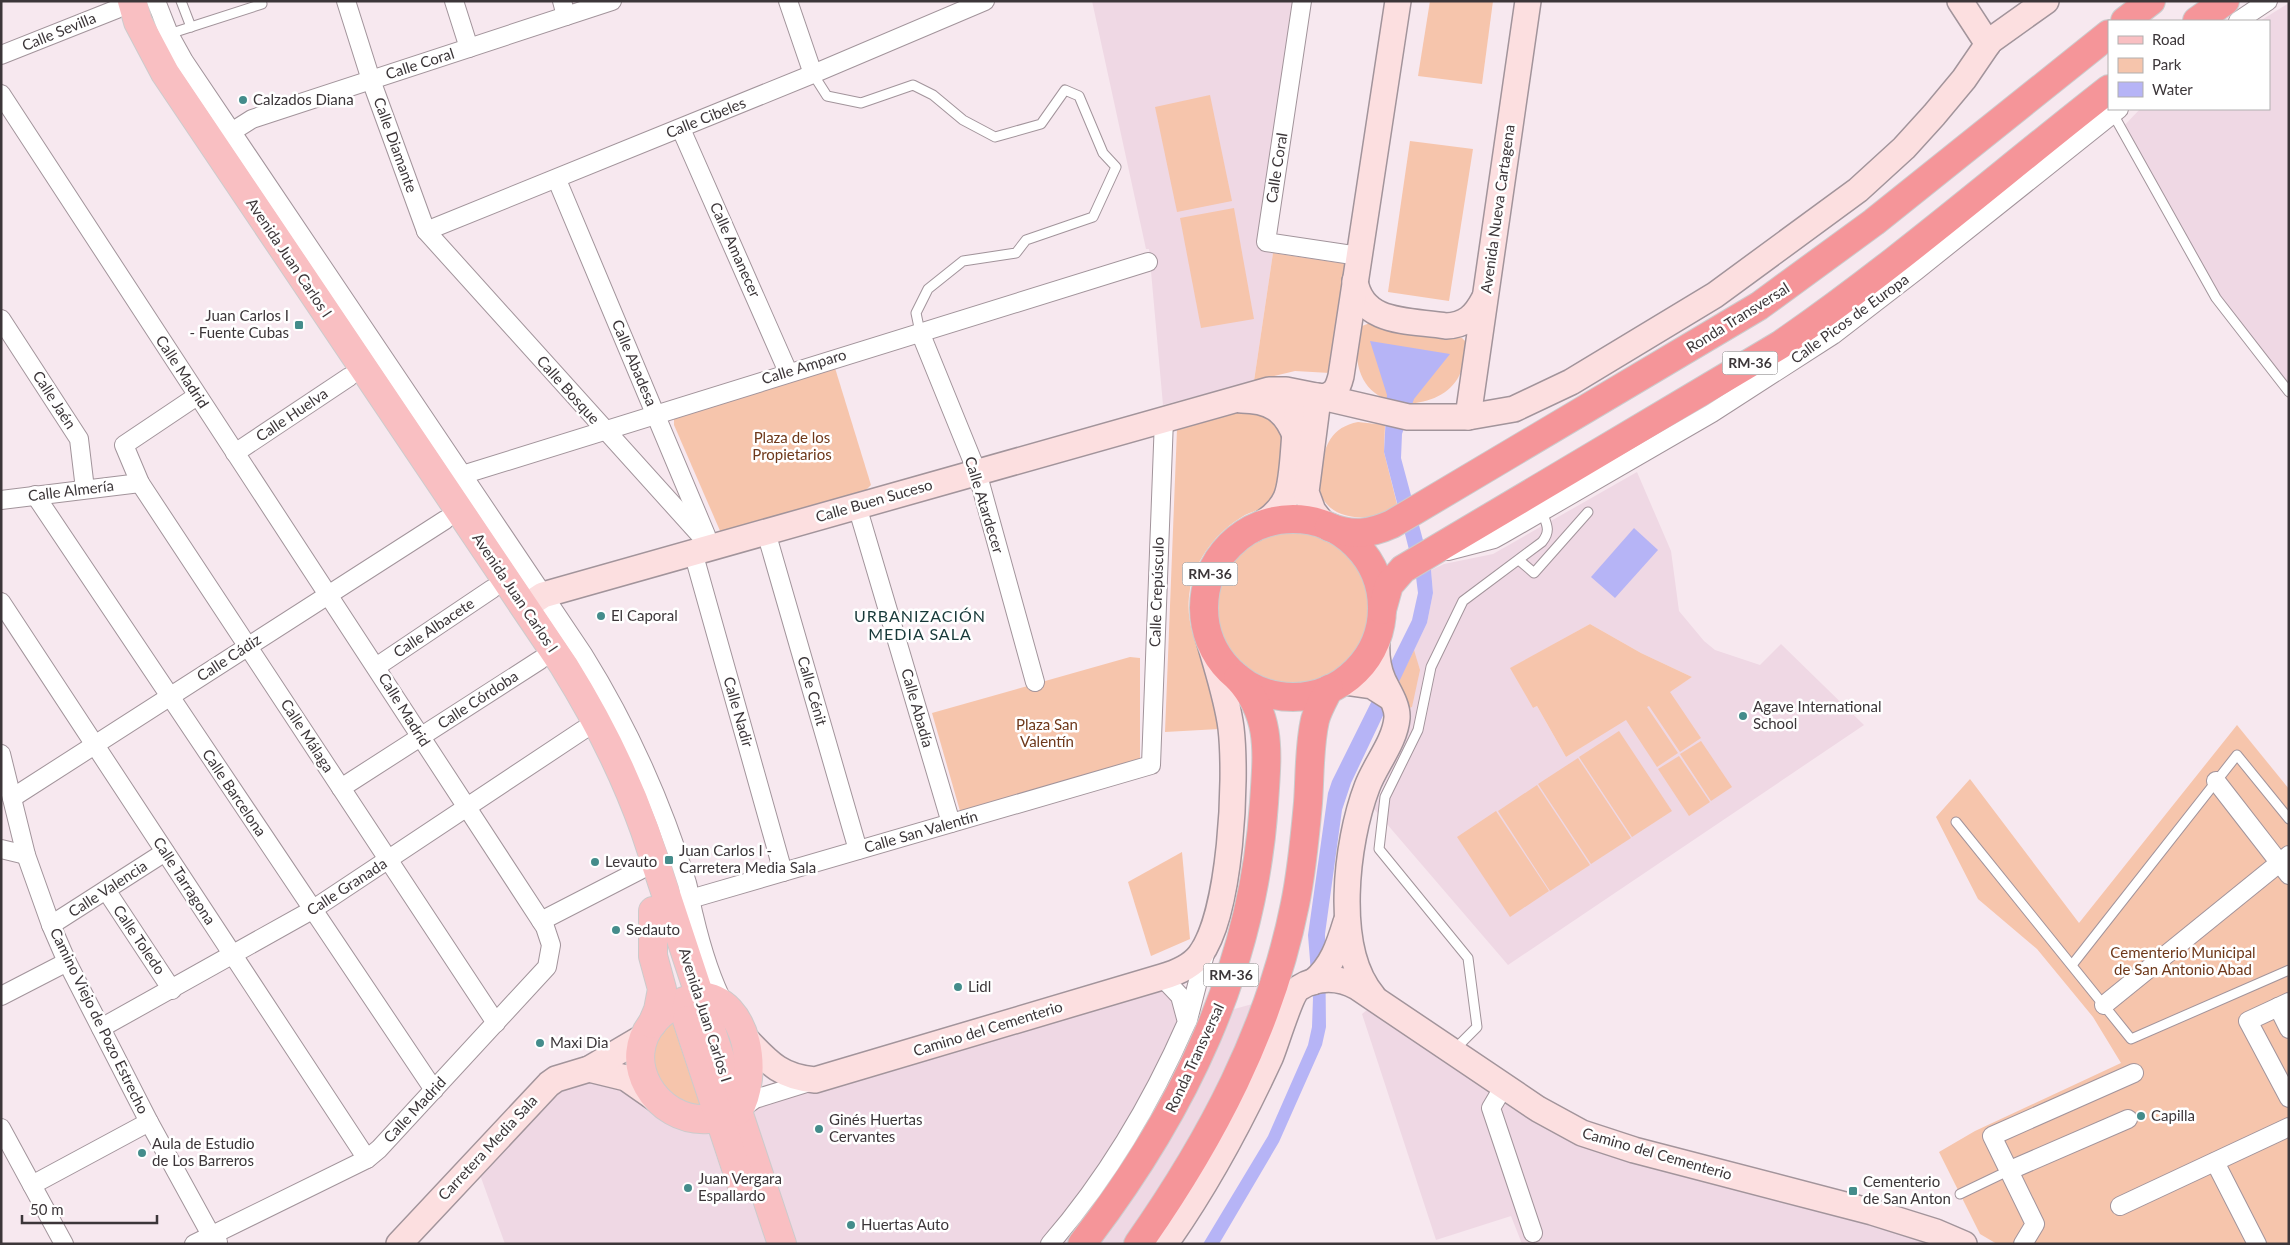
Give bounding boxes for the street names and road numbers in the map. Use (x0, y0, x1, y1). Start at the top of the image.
street label: Calle Sevilla (19, 8, 98, 54)
street label: Calle Coral (383, 44, 456, 83)
street label: Calle Cibeles (663, 93, 748, 141)
street label: Calle Diamante (370, 95, 422, 195)
street label: Avenida Nueva Cartagena (1476, 123, 1518, 294)
street label: Calle Coral (1262, 131, 1290, 204)
street label: Avenida Juan Carlos I (243, 194, 336, 320)
street label: Calle Amanecer (707, 199, 765, 301)
street label: Calle Picos de Europa (1787, 269, 1912, 367)
street label: Ronda Transversal (1683, 278, 1792, 356)
street label: Calle Abadesa (609, 317, 661, 408)
street label: Calle Madrid (153, 332, 213, 411)
street label: Calle Amparo (759, 345, 848, 387)
street label: Calle Bosque (533, 352, 604, 427)
road number: RM-36 (1722, 352, 1778, 374)
street label: Calle Jaén (29, 367, 80, 432)
street label: Calle Huelva (252, 384, 331, 445)
street label: Calle Atardecer (962, 454, 1008, 556)
street label: Calle Buen Suceso (813, 475, 934, 525)
street label: Calle Almería (27, 476, 115, 504)
street label: Avenida Juan Carlos I (469, 529, 562, 655)
street label: Calle Crepúsculo (1145, 537, 1167, 647)
road number: RM-36 (1182, 562, 1238, 586)
street label: Calle Albacete (390, 594, 477, 661)
street label: Calle Cádiz (193, 630, 264, 684)
street label: Calle Cénit (794, 654, 832, 728)
street label: Calle Córdoba (434, 666, 521, 732)
street label: Calle Abadía (898, 666, 938, 749)
street label: Calle Madrid (375, 669, 435, 750)
street label: Calle Nadir (720, 674, 758, 750)
street label: Calle Málaga (277, 695, 338, 775)
street label: Calle Barcelona (199, 745, 271, 839)
street label: Calle San Valentín (862, 806, 980, 856)
street label: Calle Tarragona (150, 833, 220, 928)
street label: Calle Granada (303, 854, 390, 919)
street label: Calle Valencia (65, 856, 150, 920)
street label: Calle Toledo (110, 901, 170, 978)
street label: Camino Viejo de Pozo Estrecho (47, 925, 153, 1117)
street label: Avenida Juan Carlos I (676, 945, 736, 1084)
road number: RM-36 (1204, 964, 1258, 986)
street label: Camino del Cementerio (911, 997, 1064, 1059)
street label: Ronda Transversal (1161, 1000, 1227, 1115)
street label: Calle Madrid (379, 1073, 449, 1146)
street label: Carretera Media Sala (434, 1091, 541, 1204)
street label: Camino del Cementerio (1580, 1123, 1734, 1183)

